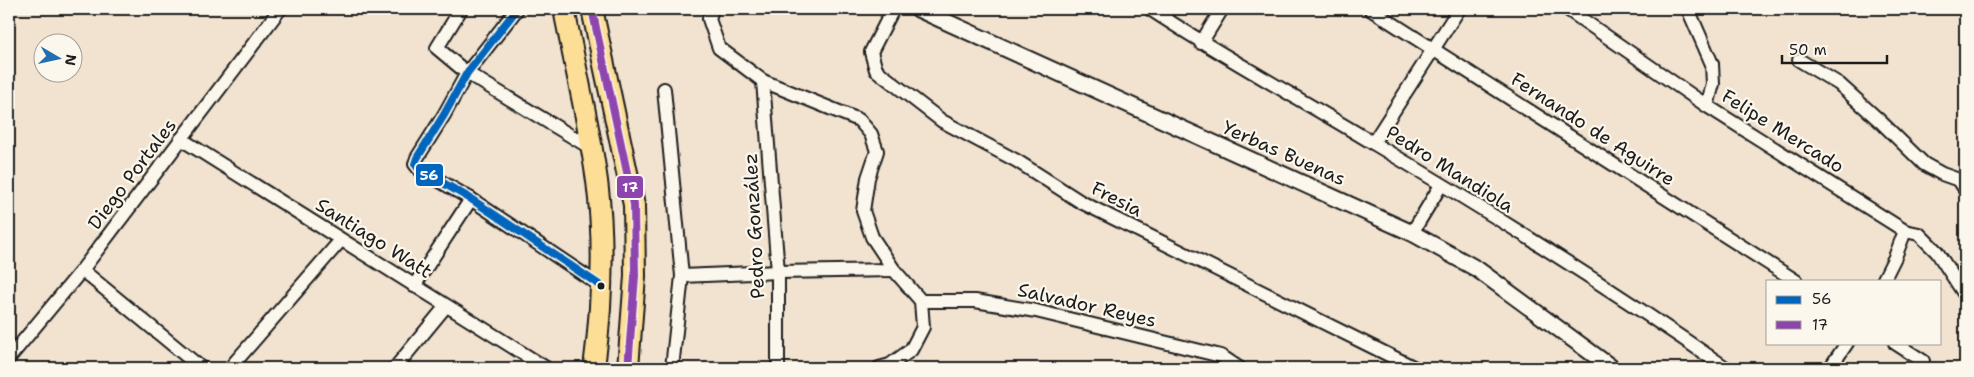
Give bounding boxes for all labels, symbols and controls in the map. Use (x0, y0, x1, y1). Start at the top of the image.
north arrow (32, 32, 82, 82)
scale bar (1782, 32, 1886, 64)
text: 50 m (1789, 40, 1827, 60)
text: N (61, 53, 81, 67)
street label: Fernando de Aguirre (1506, 67, 1680, 191)
street label: Felipe Mercado (1717, 83, 1849, 179)
street label: Diego Portales (82, 113, 182, 235)
street label: Yerbas Buenas (1218, 115, 1350, 191)
street label: Pedro Mandiola (1381, 120, 1519, 218)
street label: Pedro González (738, 152, 770, 300)
line badge: 56 (415, 163, 444, 187)
text: 56 (420, 166, 438, 184)
line badge: 17 (616, 175, 644, 199)
street label: Fresia (1087, 176, 1147, 222)
text: 17 (622, 178, 638, 196)
street label: Santiago Watt (311, 192, 437, 284)
street label: Salvador Reyes (1015, 277, 1159, 333)
legend (1766, 280, 1942, 344)
unlabelled marker (596, 281, 606, 291)
text: 56 (1812, 289, 1831, 309)
text: 17 (1812, 315, 1828, 335)

